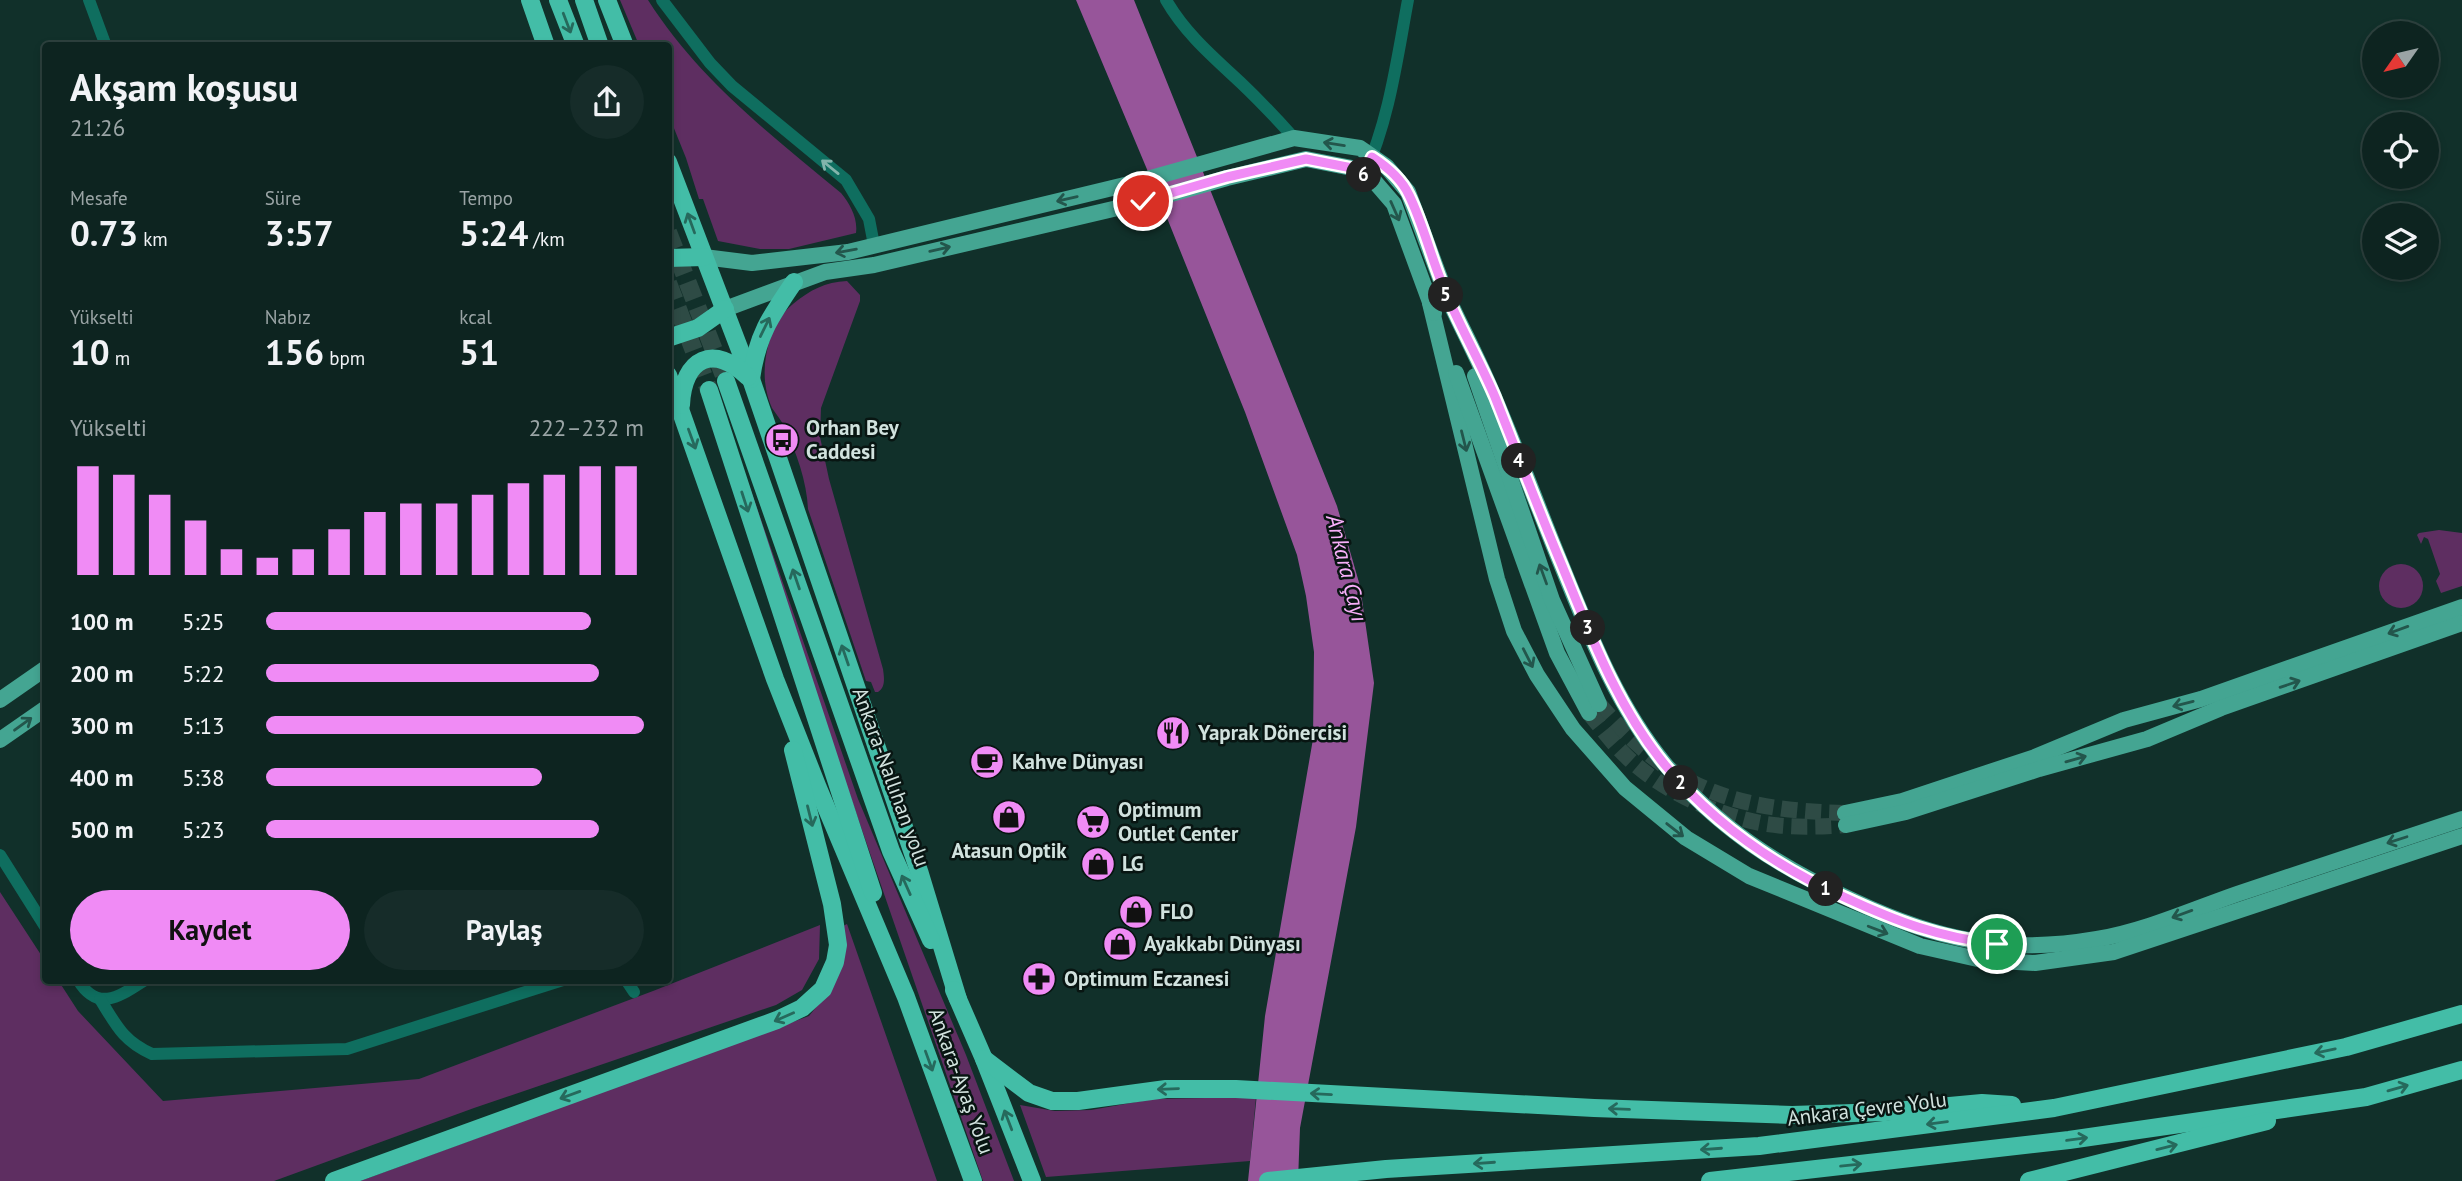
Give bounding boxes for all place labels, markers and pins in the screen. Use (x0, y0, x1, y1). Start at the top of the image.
pin: 6 (1346, 158, 1382, 192)
pin (1113, 171, 1173, 231)
pin: 5 (1428, 278, 1464, 312)
place label: Orhan Bey Caddesi (806, 414, 900, 465)
bus stop icon: Orhan Bey Caddesi (763, 421, 801, 459)
pin: 4 (1502, 444, 1536, 478)
pin: 3 (1570, 610, 1606, 646)
restaurant icon: Yaprak Dönercisi (1154, 714, 1192, 752)
place label: Yaprak Dönercisi (1197, 719, 1347, 746)
cafe icon: Kahve Dünyası (968, 743, 1006, 781)
place label: Kahve Dünyası (1012, 748, 1144, 775)
pin: 2 (1664, 766, 1698, 800)
place label: Optimum Outlet Center (1118, 796, 1239, 847)
shop icon: Atasun Optik (990, 798, 1028, 836)
supermarket icon: Optimum Outlet Center (1074, 803, 1112, 841)
place label: Atasun Optik (951, 837, 1067, 864)
shop icon: LG (1079, 845, 1117, 883)
place label: LG (1122, 850, 1144, 877)
pin: 1 (1808, 872, 1843, 906)
shop icon: FLO (1117, 893, 1155, 931)
place label: FLO (1160, 898, 1194, 925)
pin (1967, 914, 2027, 974)
shop icon: Ayakkabı Dünyası (1101, 925, 1139, 963)
place label: Ayakkabı Dünyası (1144, 930, 1301, 957)
pharmacy icon: Optimum Eczanesi (1020, 960, 1058, 998)
place label: Optimum Eczanesi (1064, 965, 1229, 992)

